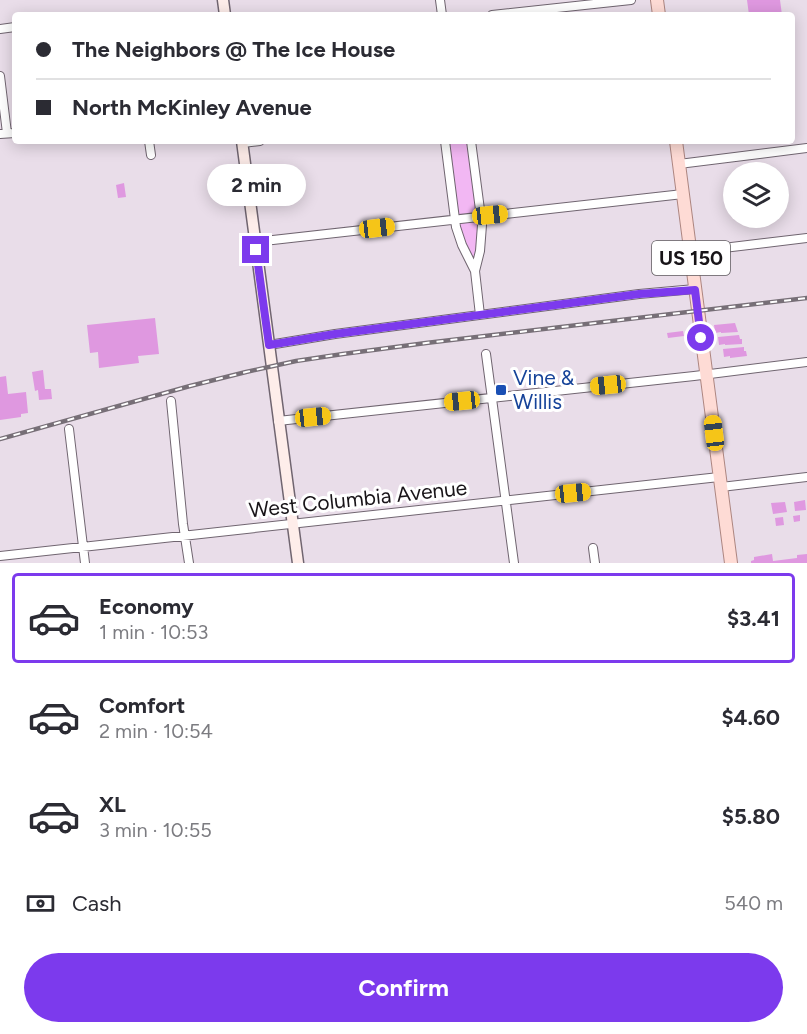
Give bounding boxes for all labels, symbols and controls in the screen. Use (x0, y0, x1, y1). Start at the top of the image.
text: The Neighbors @ The Ice House (72, 36, 395, 63)
text: North McKinley Avenue (72, 94, 312, 121)
map controls (723, 162, 789, 228)
button: layers (723, 162, 789, 228)
callout: 2 min (206, 163, 306, 205)
text: 2 min (231, 173, 282, 197)
car (471, 204, 509, 226)
car (358, 217, 396, 239)
route end (242, 236, 269, 263)
road number: US 150 (652, 241, 730, 275)
route start (687, 324, 714, 351)
place label: Vine & Willis (513, 365, 575, 414)
car (589, 374, 627, 396)
marker: Vine & Willis (494, 383, 508, 397)
car (443, 390, 481, 412)
car (294, 406, 332, 428)
car (703, 414, 725, 452)
street label: West Columbia Avenue (248, 475, 468, 522)
car (554, 482, 592, 504)
icon: car (27, 591, 81, 645)
text: Economy (99, 593, 194, 620)
text: $3.41 (727, 605, 780, 632)
text: 1 min · 10:53 (99, 620, 209, 644)
icon: car (27, 690, 81, 744)
text: Comfort (99, 692, 185, 719)
text: $4.60 (721, 704, 780, 731)
text: 2 min · 10:54 (99, 719, 213, 743)
icon: car (27, 789, 81, 843)
text: XL (99, 791, 126, 818)
text: $5.80 (722, 803, 780, 830)
text: 3 min · 10:55 (99, 818, 212, 842)
icon: cash (24, 887, 57, 920)
text: Cash (72, 890, 122, 917)
text: 540 m (724, 891, 783, 915)
button: Confirm (24, 953, 783, 1022)

